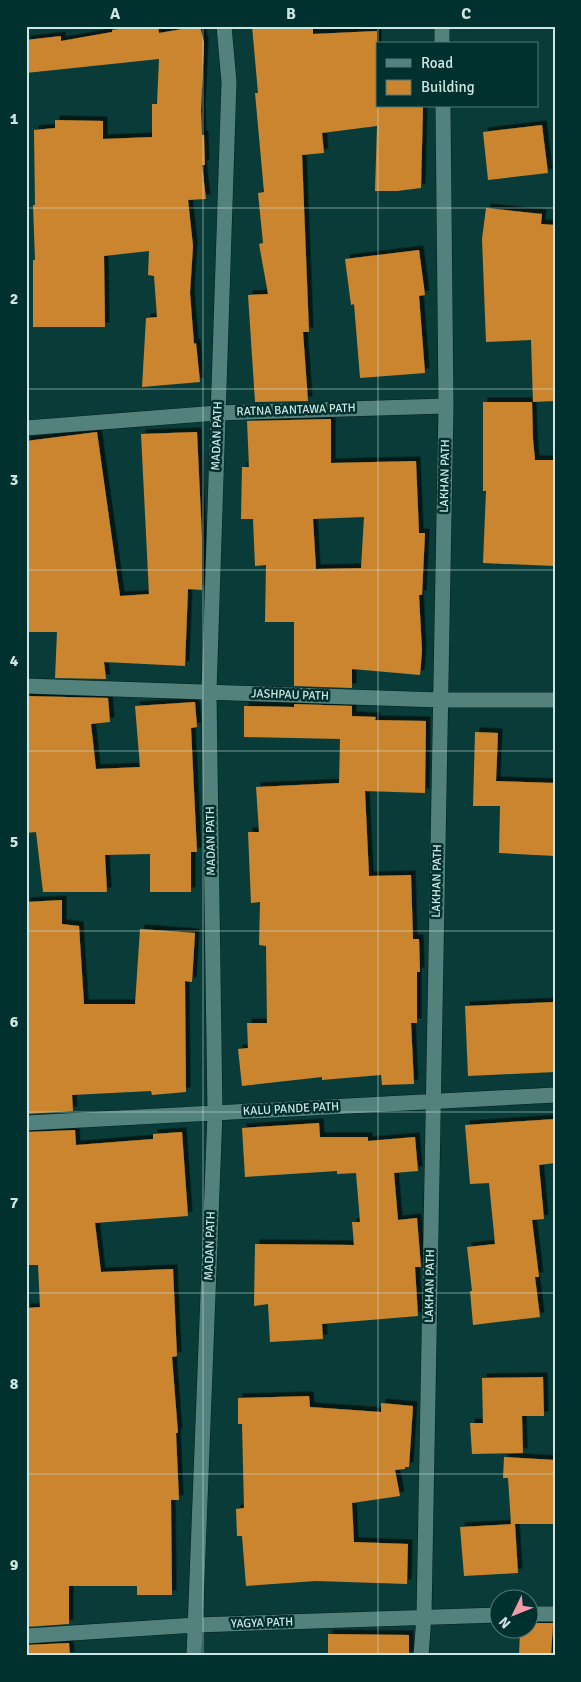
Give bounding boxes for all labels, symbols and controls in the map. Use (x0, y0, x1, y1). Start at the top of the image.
text: A (110, 4, 121, 24)
text: B (286, 4, 296, 24)
text: C (461, 4, 471, 24)
legend (376, 42, 538, 108)
text: Road (421, 54, 453, 72)
text: Building (421, 78, 475, 96)
text: 1 (10, 109, 19, 129)
text: 2 (10, 289, 18, 309)
street label: RATNA BANTAWA PATH (236, 400, 356, 420)
street label: MADAN PATH (208, 401, 226, 471)
street label: LAKHAN PATH (437, 439, 453, 513)
text: 3 (10, 470, 18, 490)
text: 4 (10, 651, 19, 671)
street label: JASHPAU PATH (251, 686, 329, 704)
street label: MADAN PATH (203, 806, 219, 876)
text: 5 (10, 832, 18, 852)
street label: LAKHAN PATH (429, 844, 445, 918)
text: 6 (10, 1012, 19, 1032)
street label: KALU PANDE PATH (242, 1099, 340, 1119)
text: 7 (10, 1193, 19, 1213)
street label: MADAN PATH (201, 1211, 219, 1281)
street label: LAKHAN PATH (422, 1249, 438, 1323)
text: 8 (10, 1374, 19, 1394)
text: 9 (10, 1555, 19, 1575)
north arrow (488, 1590, 538, 1640)
text: N (495, 1613, 514, 1632)
street label: YAGYA PATH (231, 1614, 293, 1632)

